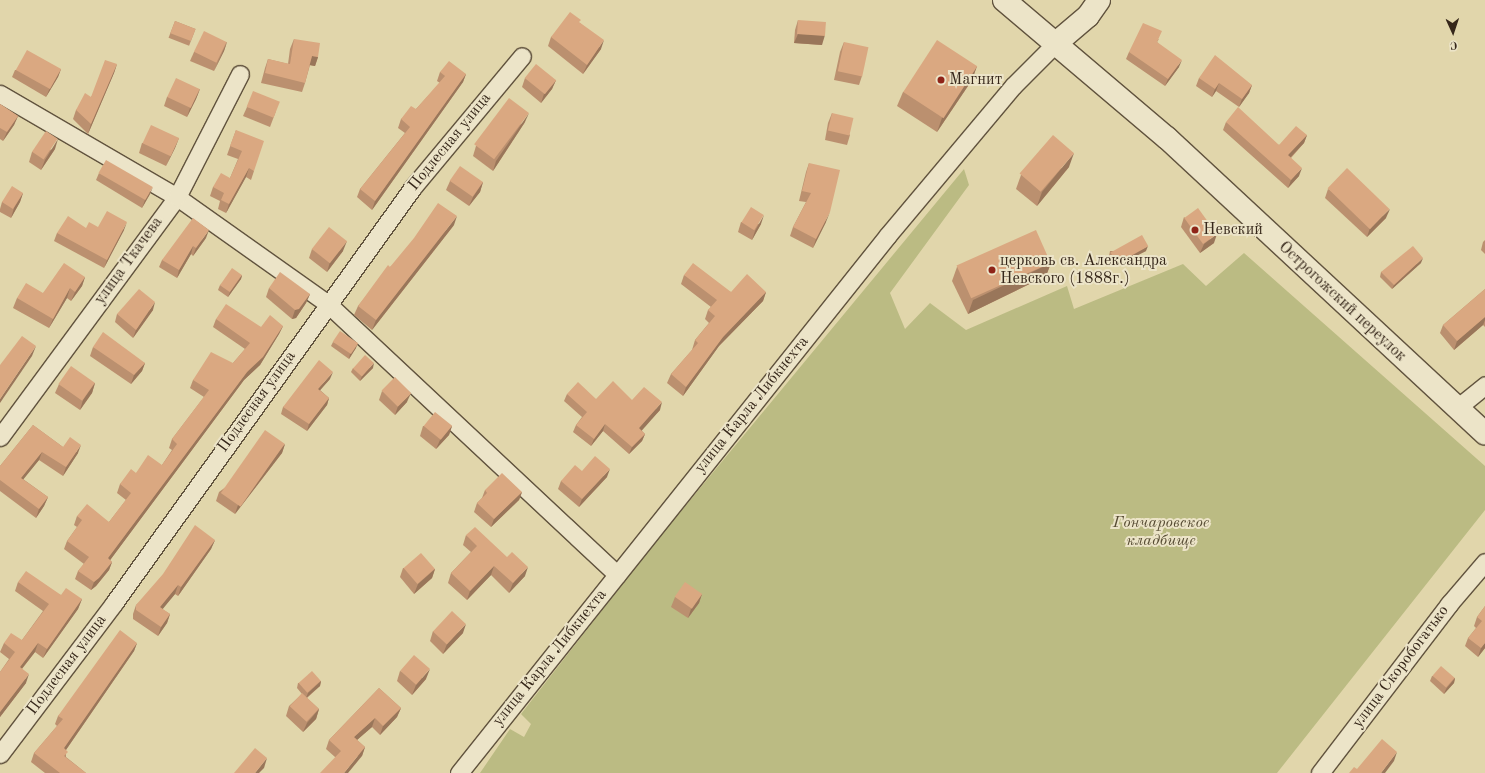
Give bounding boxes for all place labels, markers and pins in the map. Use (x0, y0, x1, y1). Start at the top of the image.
place label: Магнит (949, 70, 1002, 90)
marker: Магнит (936, 75, 946, 85)
place label: Невский (1203, 220, 1263, 240)
marker: Невский (1190, 225, 1200, 235)
place label: церковь св. Александра Невского (1888г.) (1000, 251, 1167, 289)
marker: церковь св. Александра Невского (1888г.) (987, 265, 997, 275)

